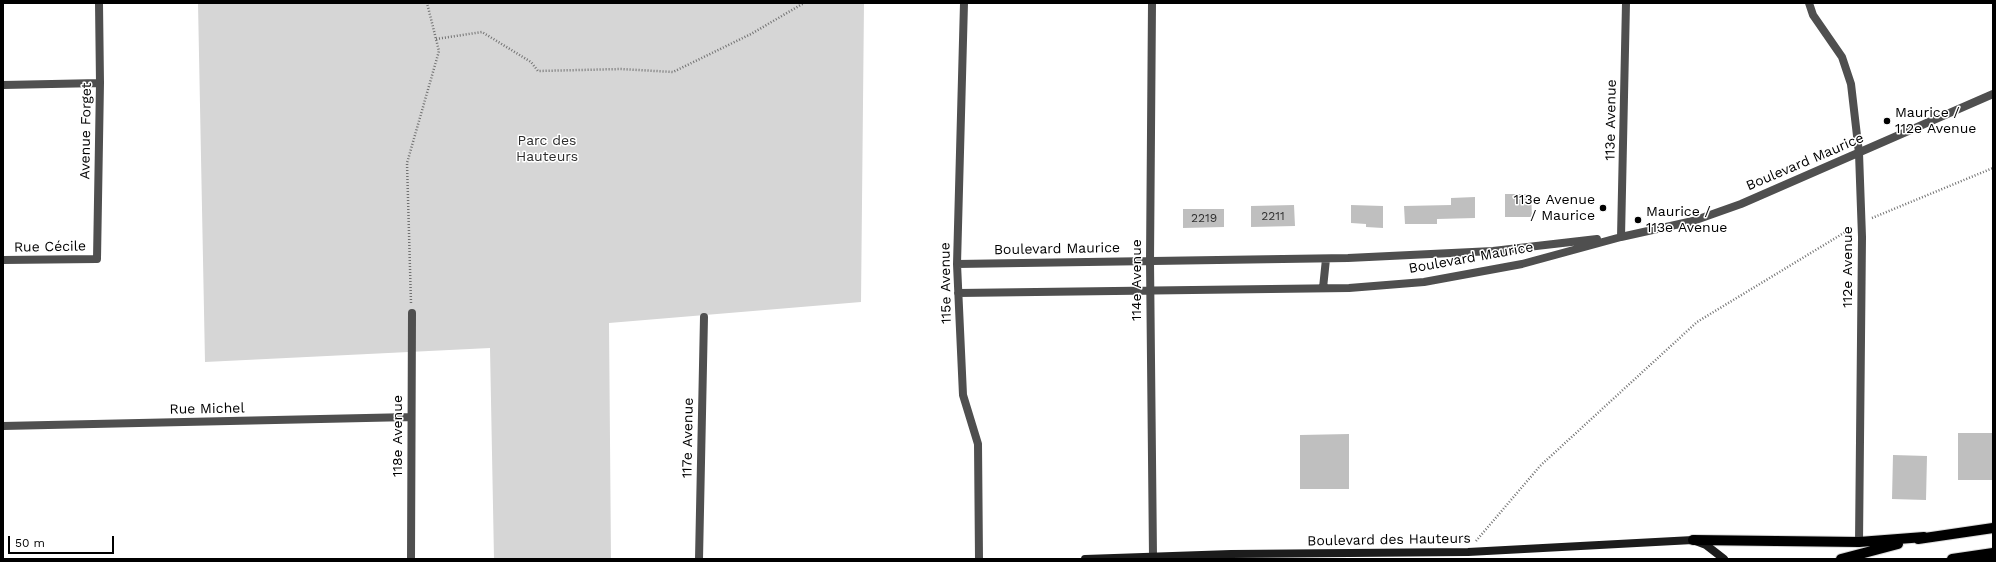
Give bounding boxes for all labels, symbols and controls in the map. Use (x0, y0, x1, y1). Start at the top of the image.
street label: 113e Avenue (1602, 79, 1620, 161)
street label: Avenue Forget (77, 82, 95, 180)
place label: Maurice / 112e Avenue (1895, 105, 1976, 138)
marker: Maurice / 112e Avenue (1882, 116, 1892, 126)
street label: Boulevard Maurice (1744, 130, 1866, 194)
park label: Parc des Hauteurs (516, 133, 578, 166)
place label: 113e Avenue / Maurice (1514, 192, 1595, 224)
marker: 113e Avenue / Maurice (1598, 203, 1608, 213)
place label: Maurice / 113e Avenue (1646, 204, 1727, 236)
house number: 2211 (1261, 209, 1285, 223)
house number: 2219 (1191, 211, 1217, 225)
marker: Maurice / 113e Avenue (1633, 215, 1643, 225)
street label: 112e Avenue (1840, 226, 1856, 308)
street label: Rue Cécile (14, 238, 86, 256)
street label: 114e Avenue (1129, 239, 1145, 321)
street label: Boulevard Maurice (1407, 239, 1535, 277)
street label: Boulevard Maurice (994, 240, 1120, 258)
street label: 115e Avenue (937, 242, 955, 324)
street label: 118e Avenue (390, 395, 406, 477)
street label: 117e Avenue (679, 398, 697, 478)
street label: Rue Michel (169, 400, 245, 418)
scale bar (10, 528, 116, 554)
street label: Boulevard des Hauteurs (1307, 530, 1471, 550)
text: 50 m (15, 536, 45, 550)

